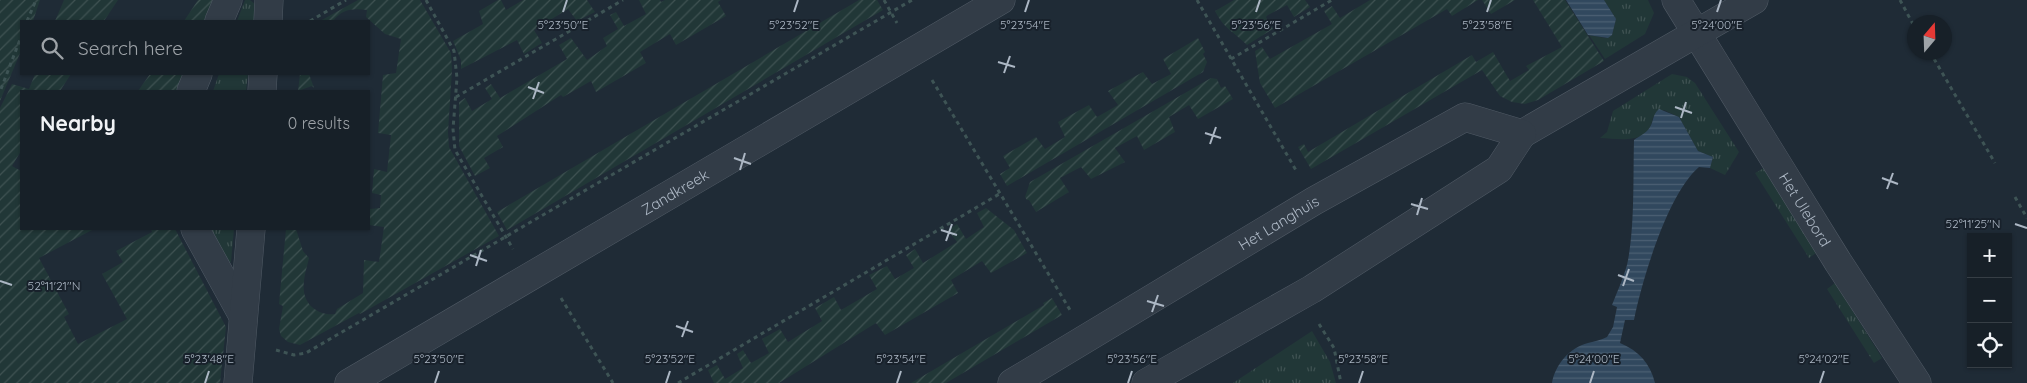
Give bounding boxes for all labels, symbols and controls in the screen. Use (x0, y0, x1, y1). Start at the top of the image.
north arrow (1907, 15, 1952, 60)
text: 5°23'50"E (538, 17, 589, 32)
text: 5°23'52"E (769, 17, 819, 32)
text: 5°23'54"E (1000, 17, 1050, 32)
text: 5°23'56"E (1231, 17, 1281, 32)
text: 5°23'58"E (1462, 17, 1512, 32)
text: 5°24'00"E (1691, 17, 1743, 32)
search box (20, 20, 370, 75)
icon: search (38, 34, 66, 62)
text: Search here (78, 36, 183, 60)
text: Nearby (40, 110, 116, 136)
text: 0 results (288, 113, 350, 133)
street label: Zandkreek (638, 164, 712, 219)
street label: Het Ulebord (1775, 169, 1835, 250)
street label: Het Langhuis (1235, 191, 1322, 254)
text: 52°11'25"N (1946, 216, 2000, 231)
map controls (1967, 233, 2012, 368)
button: + (1967, 233, 2012, 278)
text: 52°11'21"N (28, 278, 80, 293)
button: − (1967, 278, 2012, 323)
button: locate (1967, 323, 2012, 368)
text: 5°23'48"E (184, 351, 234, 366)
text: 5°23'50"E (414, 351, 465, 366)
text: 5°23'52"E (645, 351, 695, 366)
text: 5°23'54"E (876, 351, 926, 366)
text: 5°23'56"E (1107, 351, 1157, 366)
text: 5°23'58"E (1338, 351, 1388, 366)
text: 5°24'00"E (1568, 351, 1620, 366)
text: 5°24'02"E (1799, 351, 1850, 366)

